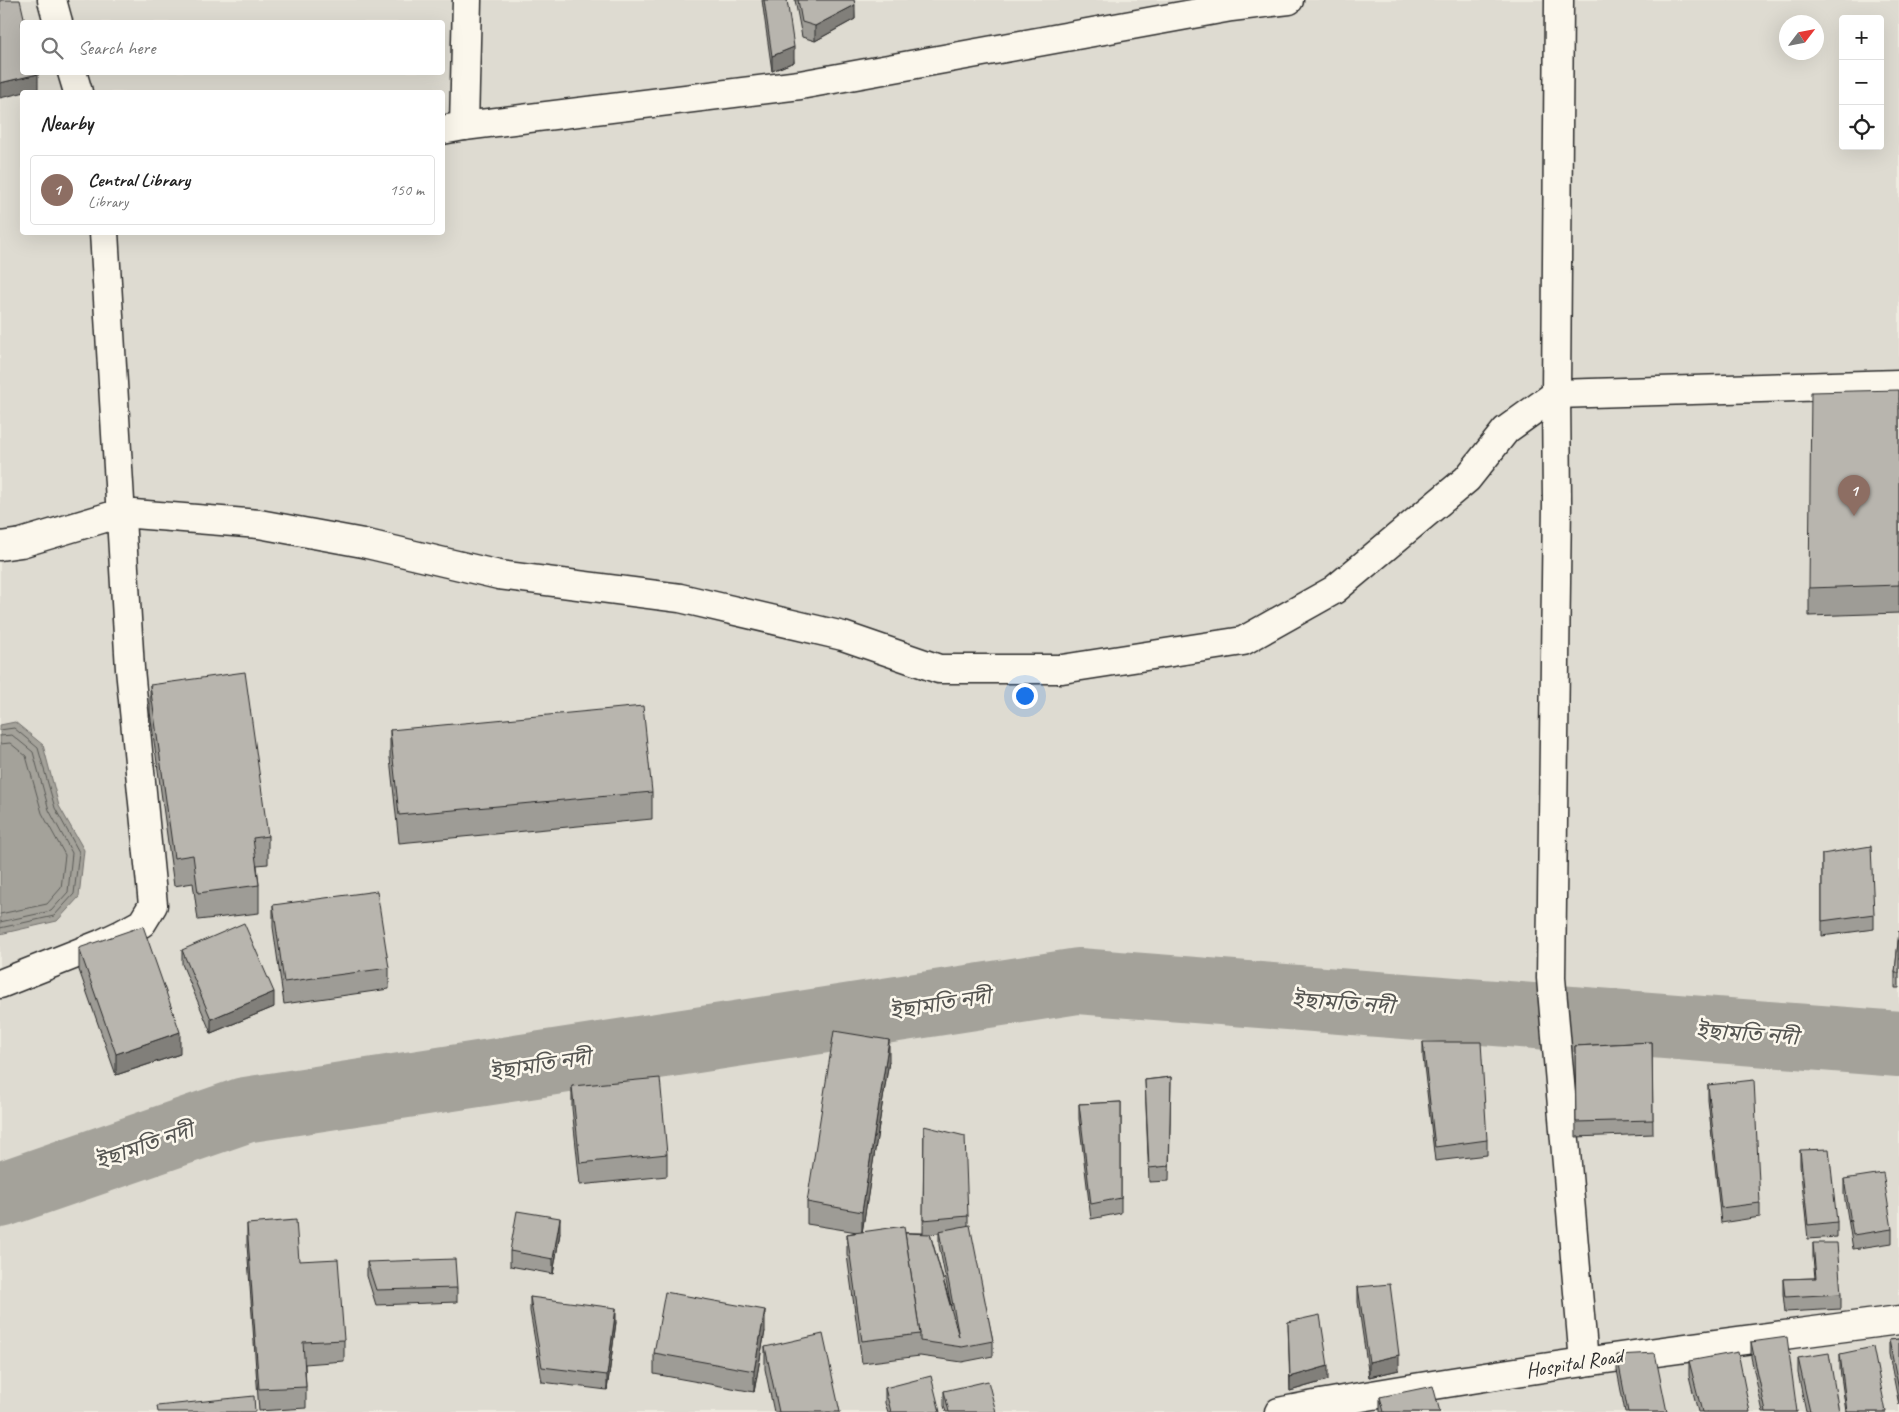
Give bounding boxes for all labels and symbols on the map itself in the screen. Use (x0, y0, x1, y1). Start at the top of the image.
north arrow (1779, 15, 1824, 60)
pin: 1 (1838, 475, 1870, 516)
your location (1012, 683, 1038, 709)
water label: ইছামতি নদী (887, 981, 997, 1026)
water label: ইছামতি নদী (1291, 985, 1399, 1021)
water label: ইছামতি নদী (1695, 1016, 1803, 1052)
water label: ইছামতি নদী (487, 1042, 597, 1087)
water label: ইছামতি নদী (91, 1115, 201, 1176)
street label: Hospital Road (1524, 1342, 1628, 1383)

